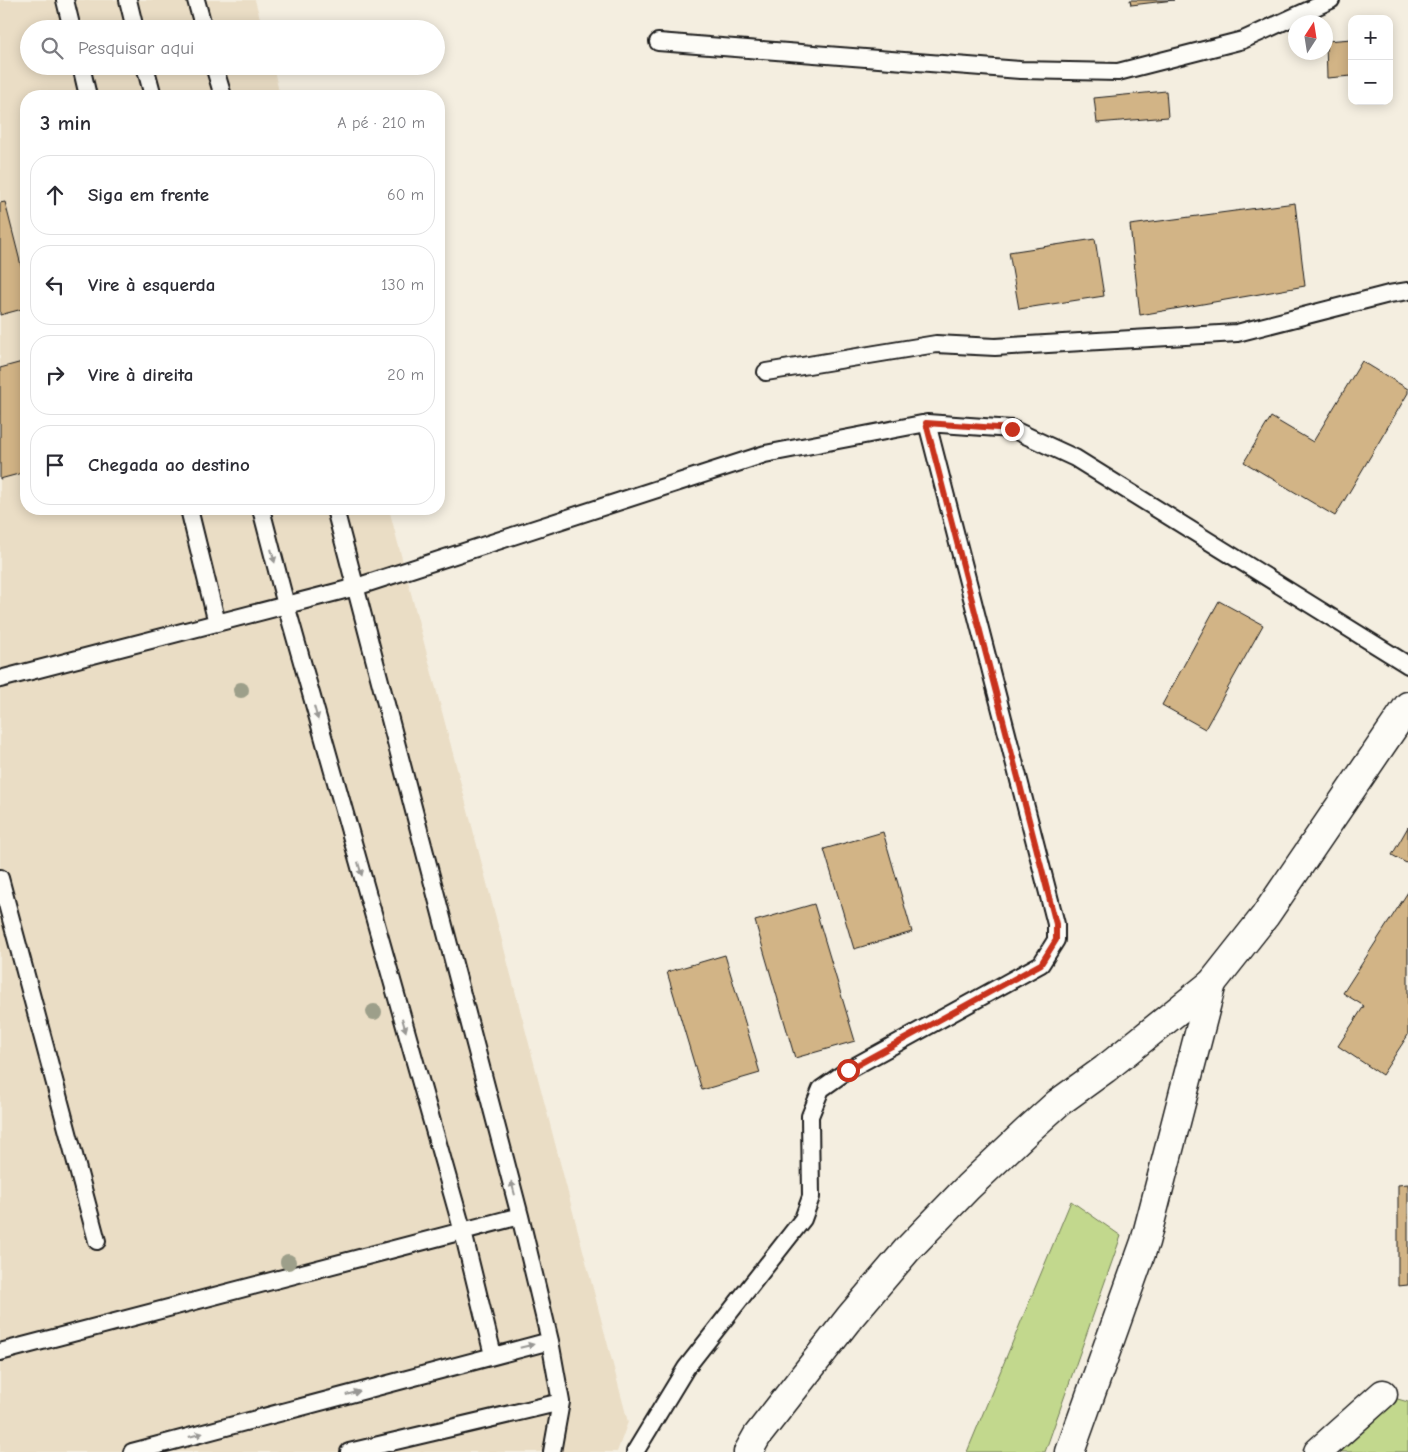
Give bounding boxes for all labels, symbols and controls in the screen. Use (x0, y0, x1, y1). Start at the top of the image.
north arrow (1288, 15, 1333, 60)
map controls (1348, 15, 1393, 105)
button: + (1348, 15, 1393, 60)
search box (20, 20, 445, 75)
icon: search (38, 34, 66, 62)
text: Pesquisar aqui (78, 37, 194, 59)
button: − (1348, 60, 1393, 105)
text: 3 min (40, 111, 91, 135)
text: A pé · 210 m (337, 114, 425, 132)
icon: ahead (41, 181, 69, 209)
text: Siga em frente (88, 184, 209, 206)
text: 60 m (387, 186, 424, 204)
icon: left (41, 271, 69, 299)
text: Vire à esquerda (88, 274, 215, 296)
text: 130 m (381, 276, 424, 294)
icon: right (41, 361, 69, 389)
text: Vire à direita (88, 364, 193, 386)
text: 20 m (387, 366, 424, 384)
route end (1001, 418, 1024, 441)
icon: arrive (41, 451, 69, 479)
text: Chegada ao destino (88, 454, 250, 476)
one-way arrow (269, 548, 277, 563)
one-way arrow (313, 705, 321, 720)
one-way arrow (357, 862, 365, 877)
one-way arrow (401, 1018, 409, 1033)
route start (837, 1059, 860, 1082)
one-way arrow (508, 1181, 516, 1196)
one-way arrow (520, 1342, 535, 1350)
one-way arrow (346, 1388, 361, 1396)
one-way arrow (189, 1431, 204, 1439)

